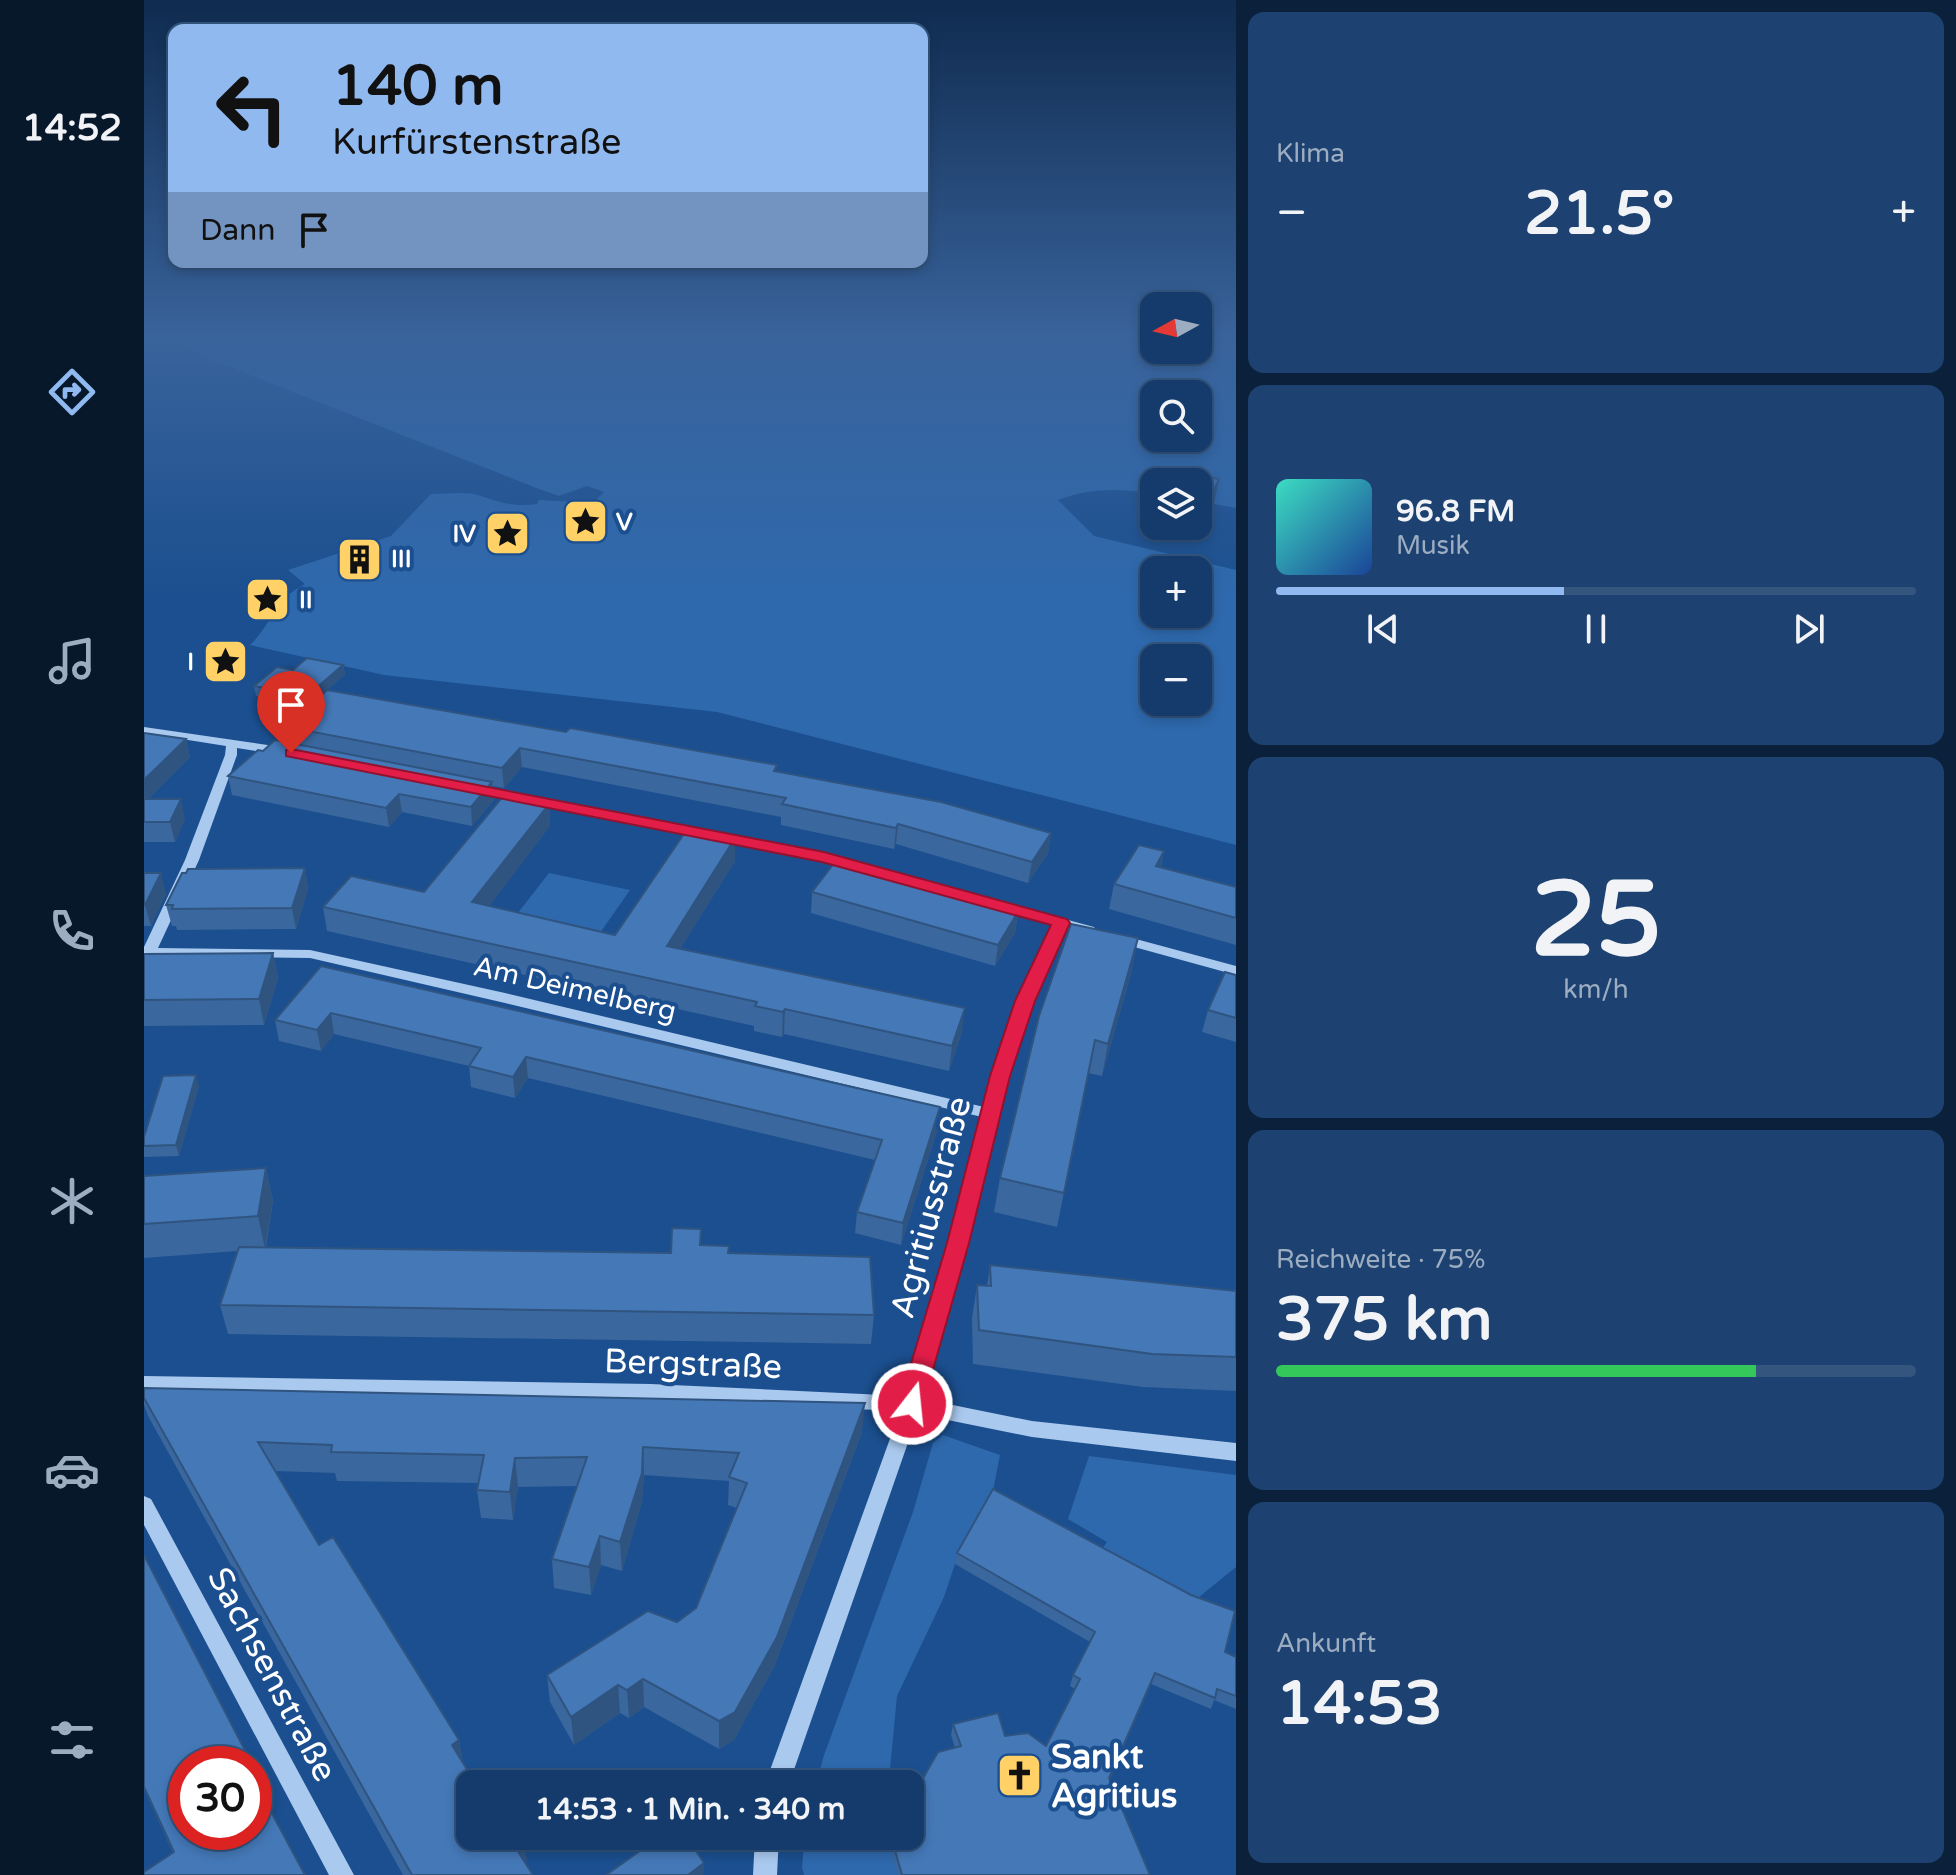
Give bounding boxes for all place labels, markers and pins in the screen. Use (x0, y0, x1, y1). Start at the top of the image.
place icon: V (561, 498, 609, 546)
place label: V (616, 508, 633, 537)
place icon: IV (483, 510, 531, 558)
place label: IV (453, 520, 476, 549)
building icon: III (336, 535, 384, 583)
place label: III (391, 545, 412, 574)
place icon: II (244, 576, 292, 624)
place label: II (299, 586, 313, 615)
place icon: I (201, 638, 249, 686)
place label: I (187, 648, 194, 677)
pin (257, 671, 325, 753)
place label: Sankt Agritius (1051, 1737, 1177, 1817)
church icon: Sankt Agritius (996, 1752, 1044, 1800)

